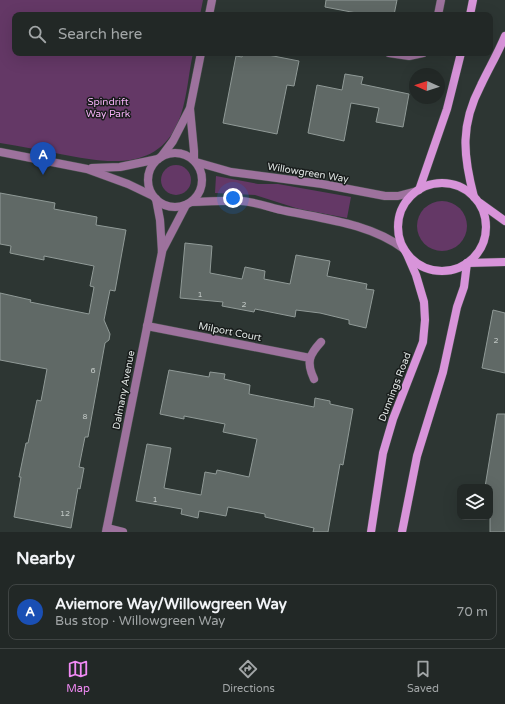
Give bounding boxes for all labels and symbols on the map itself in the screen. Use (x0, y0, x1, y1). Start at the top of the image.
north arrow (409, 68, 445, 104)
park label: Spindrift Way Park (86, 96, 131, 120)
pin: A (30, 142, 56, 175)
street label: Willowgreen Way (267, 161, 350, 185)
your location (223, 188, 243, 208)
house number: 1 (197, 290, 203, 299)
house number: 2 (241, 300, 247, 309)
street label: Milport Court (198, 320, 263, 344)
house number: 2 (493, 336, 499, 345)
street label: Dalmany Avenue (110, 349, 138, 430)
street label: Dunnings Road (376, 351, 414, 423)
house number: 6 (90, 366, 96, 375)
house number: 8 (82, 412, 88, 421)
house number: 1 (152, 495, 158, 504)
house number: 12 (60, 509, 70, 518)

